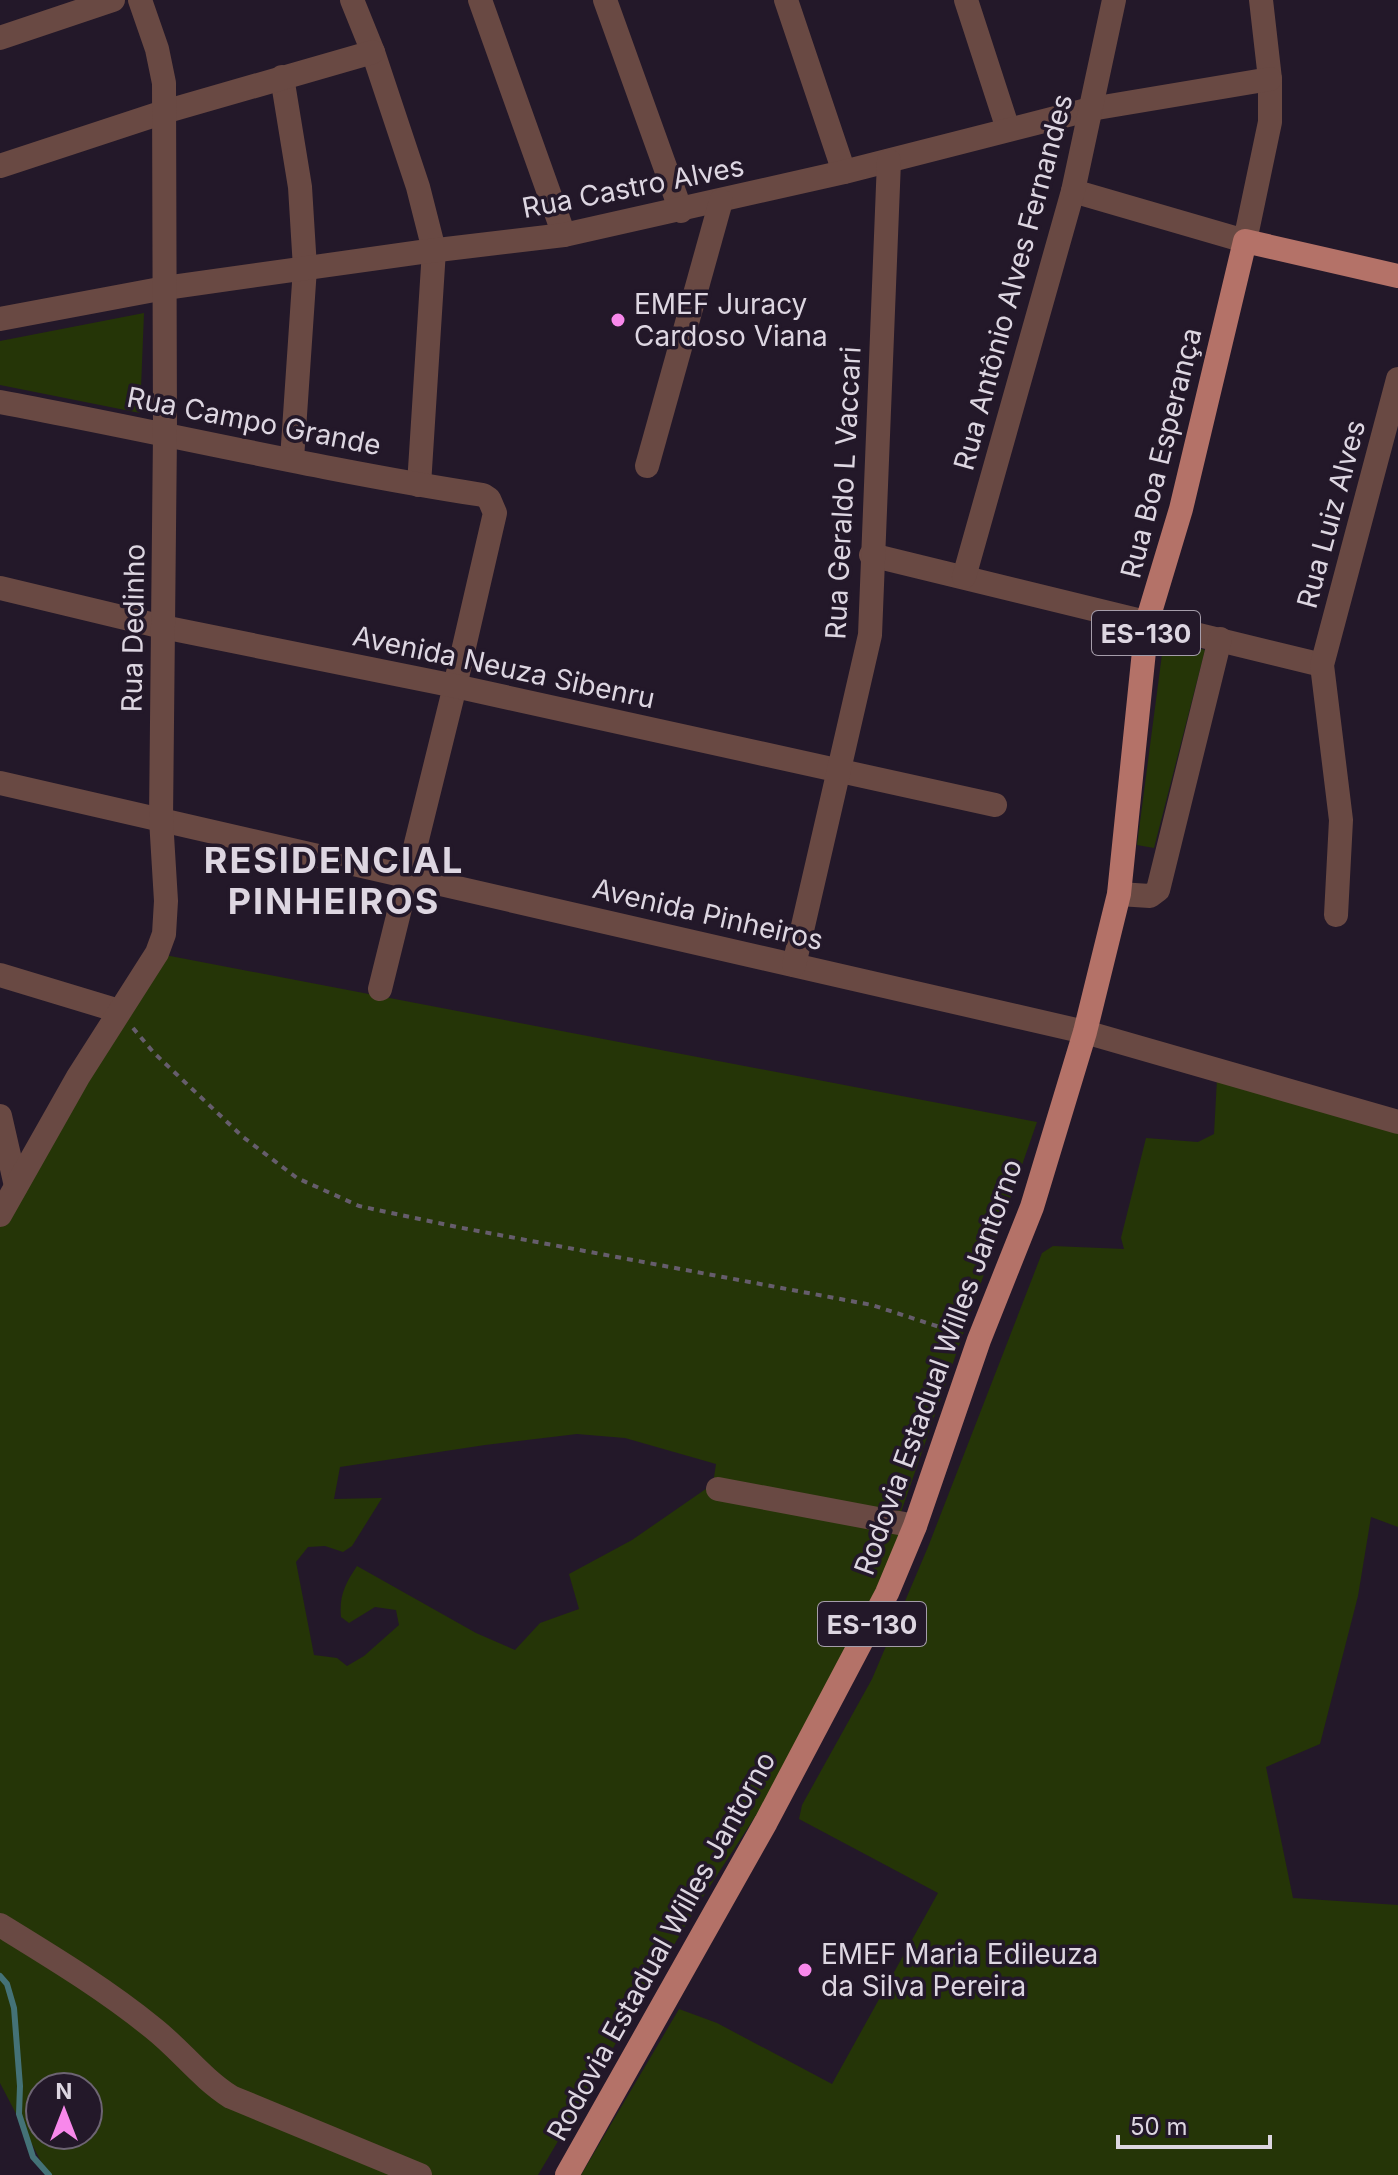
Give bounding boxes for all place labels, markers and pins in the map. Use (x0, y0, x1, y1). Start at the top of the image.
place label: EMEF Juracy Cardoso Viana (634, 287, 828, 353)
marker: EMEF Juracy Cardoso Viana (609, 311, 627, 329)
place label: EMEF Maria Edileuza da Silva Pereira (821, 1937, 1098, 2003)
marker: EMEF Maria Edileuza da Silva Pereira (796, 1961, 814, 1979)

